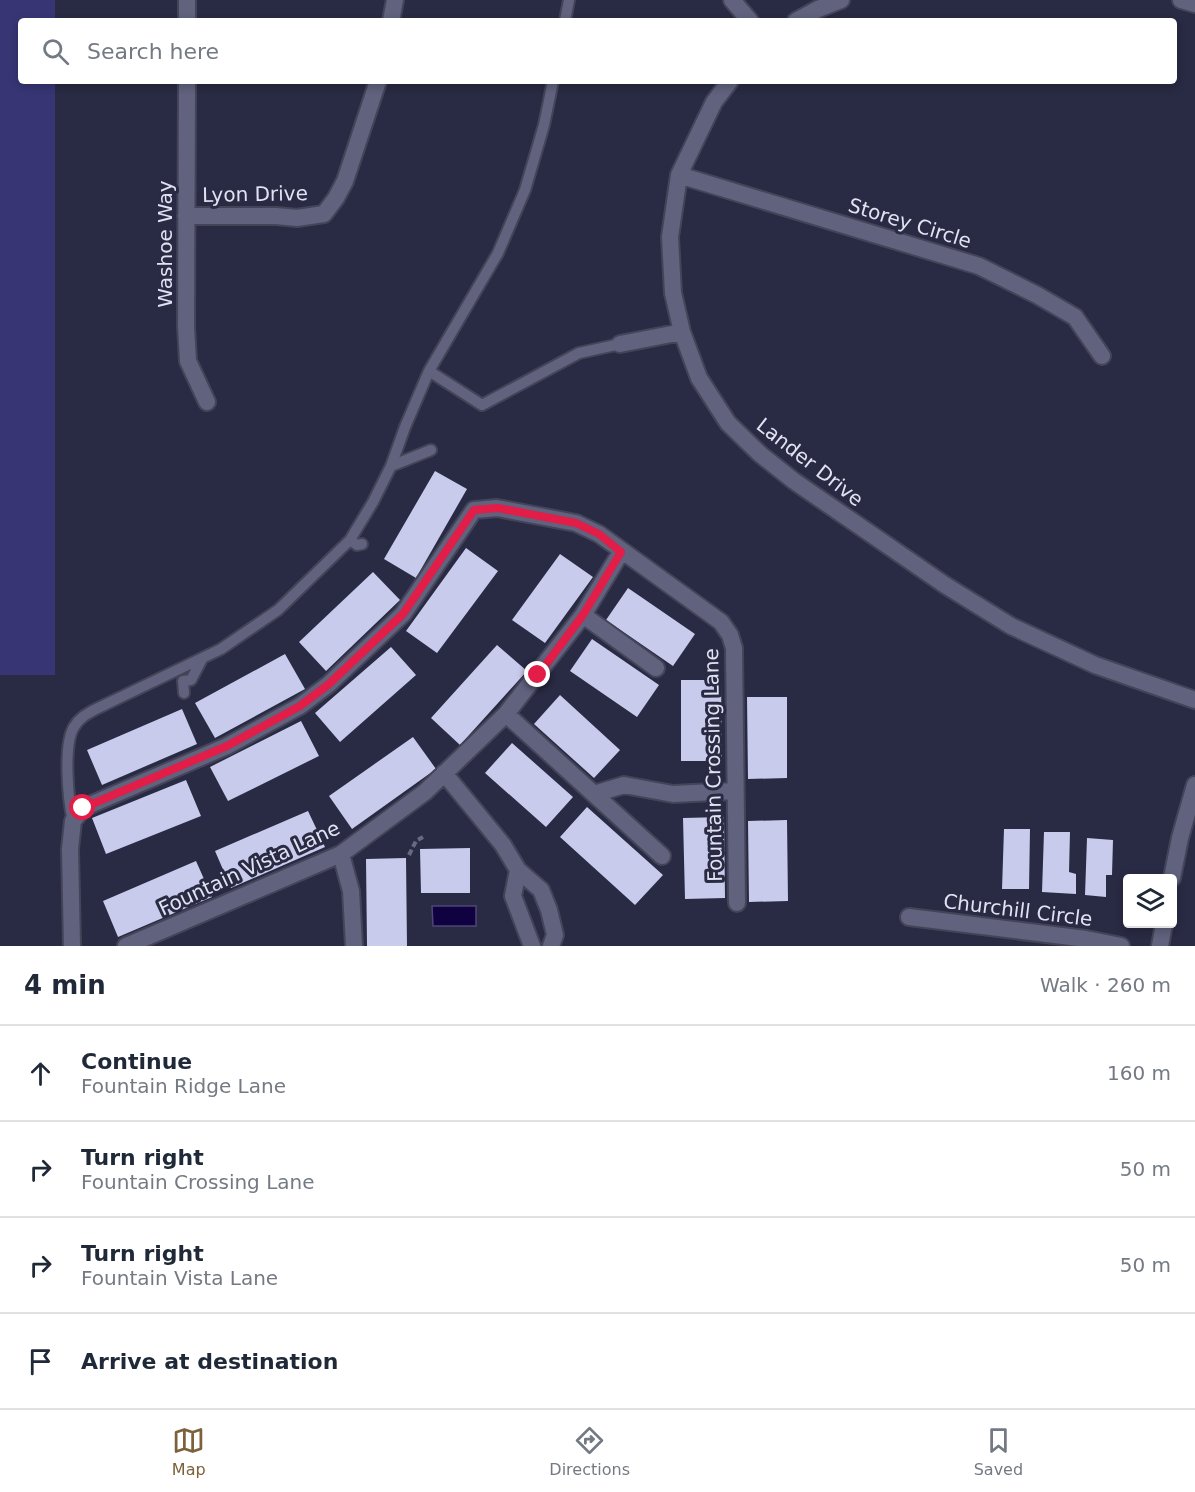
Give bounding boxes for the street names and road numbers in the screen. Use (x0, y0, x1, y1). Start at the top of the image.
street label: Washoe Way (153, 180, 177, 308)
street label: Lyon Drive (202, 181, 308, 207)
street label: Storey Circle (846, 193, 974, 253)
street label: Lander Drive (752, 413, 868, 511)
street label: Fountain Crossing Lane (699, 648, 727, 882)
street label: Fountain Vista Lane (155, 815, 343, 921)
street label: Churchill Circle (942, 889, 1094, 931)

